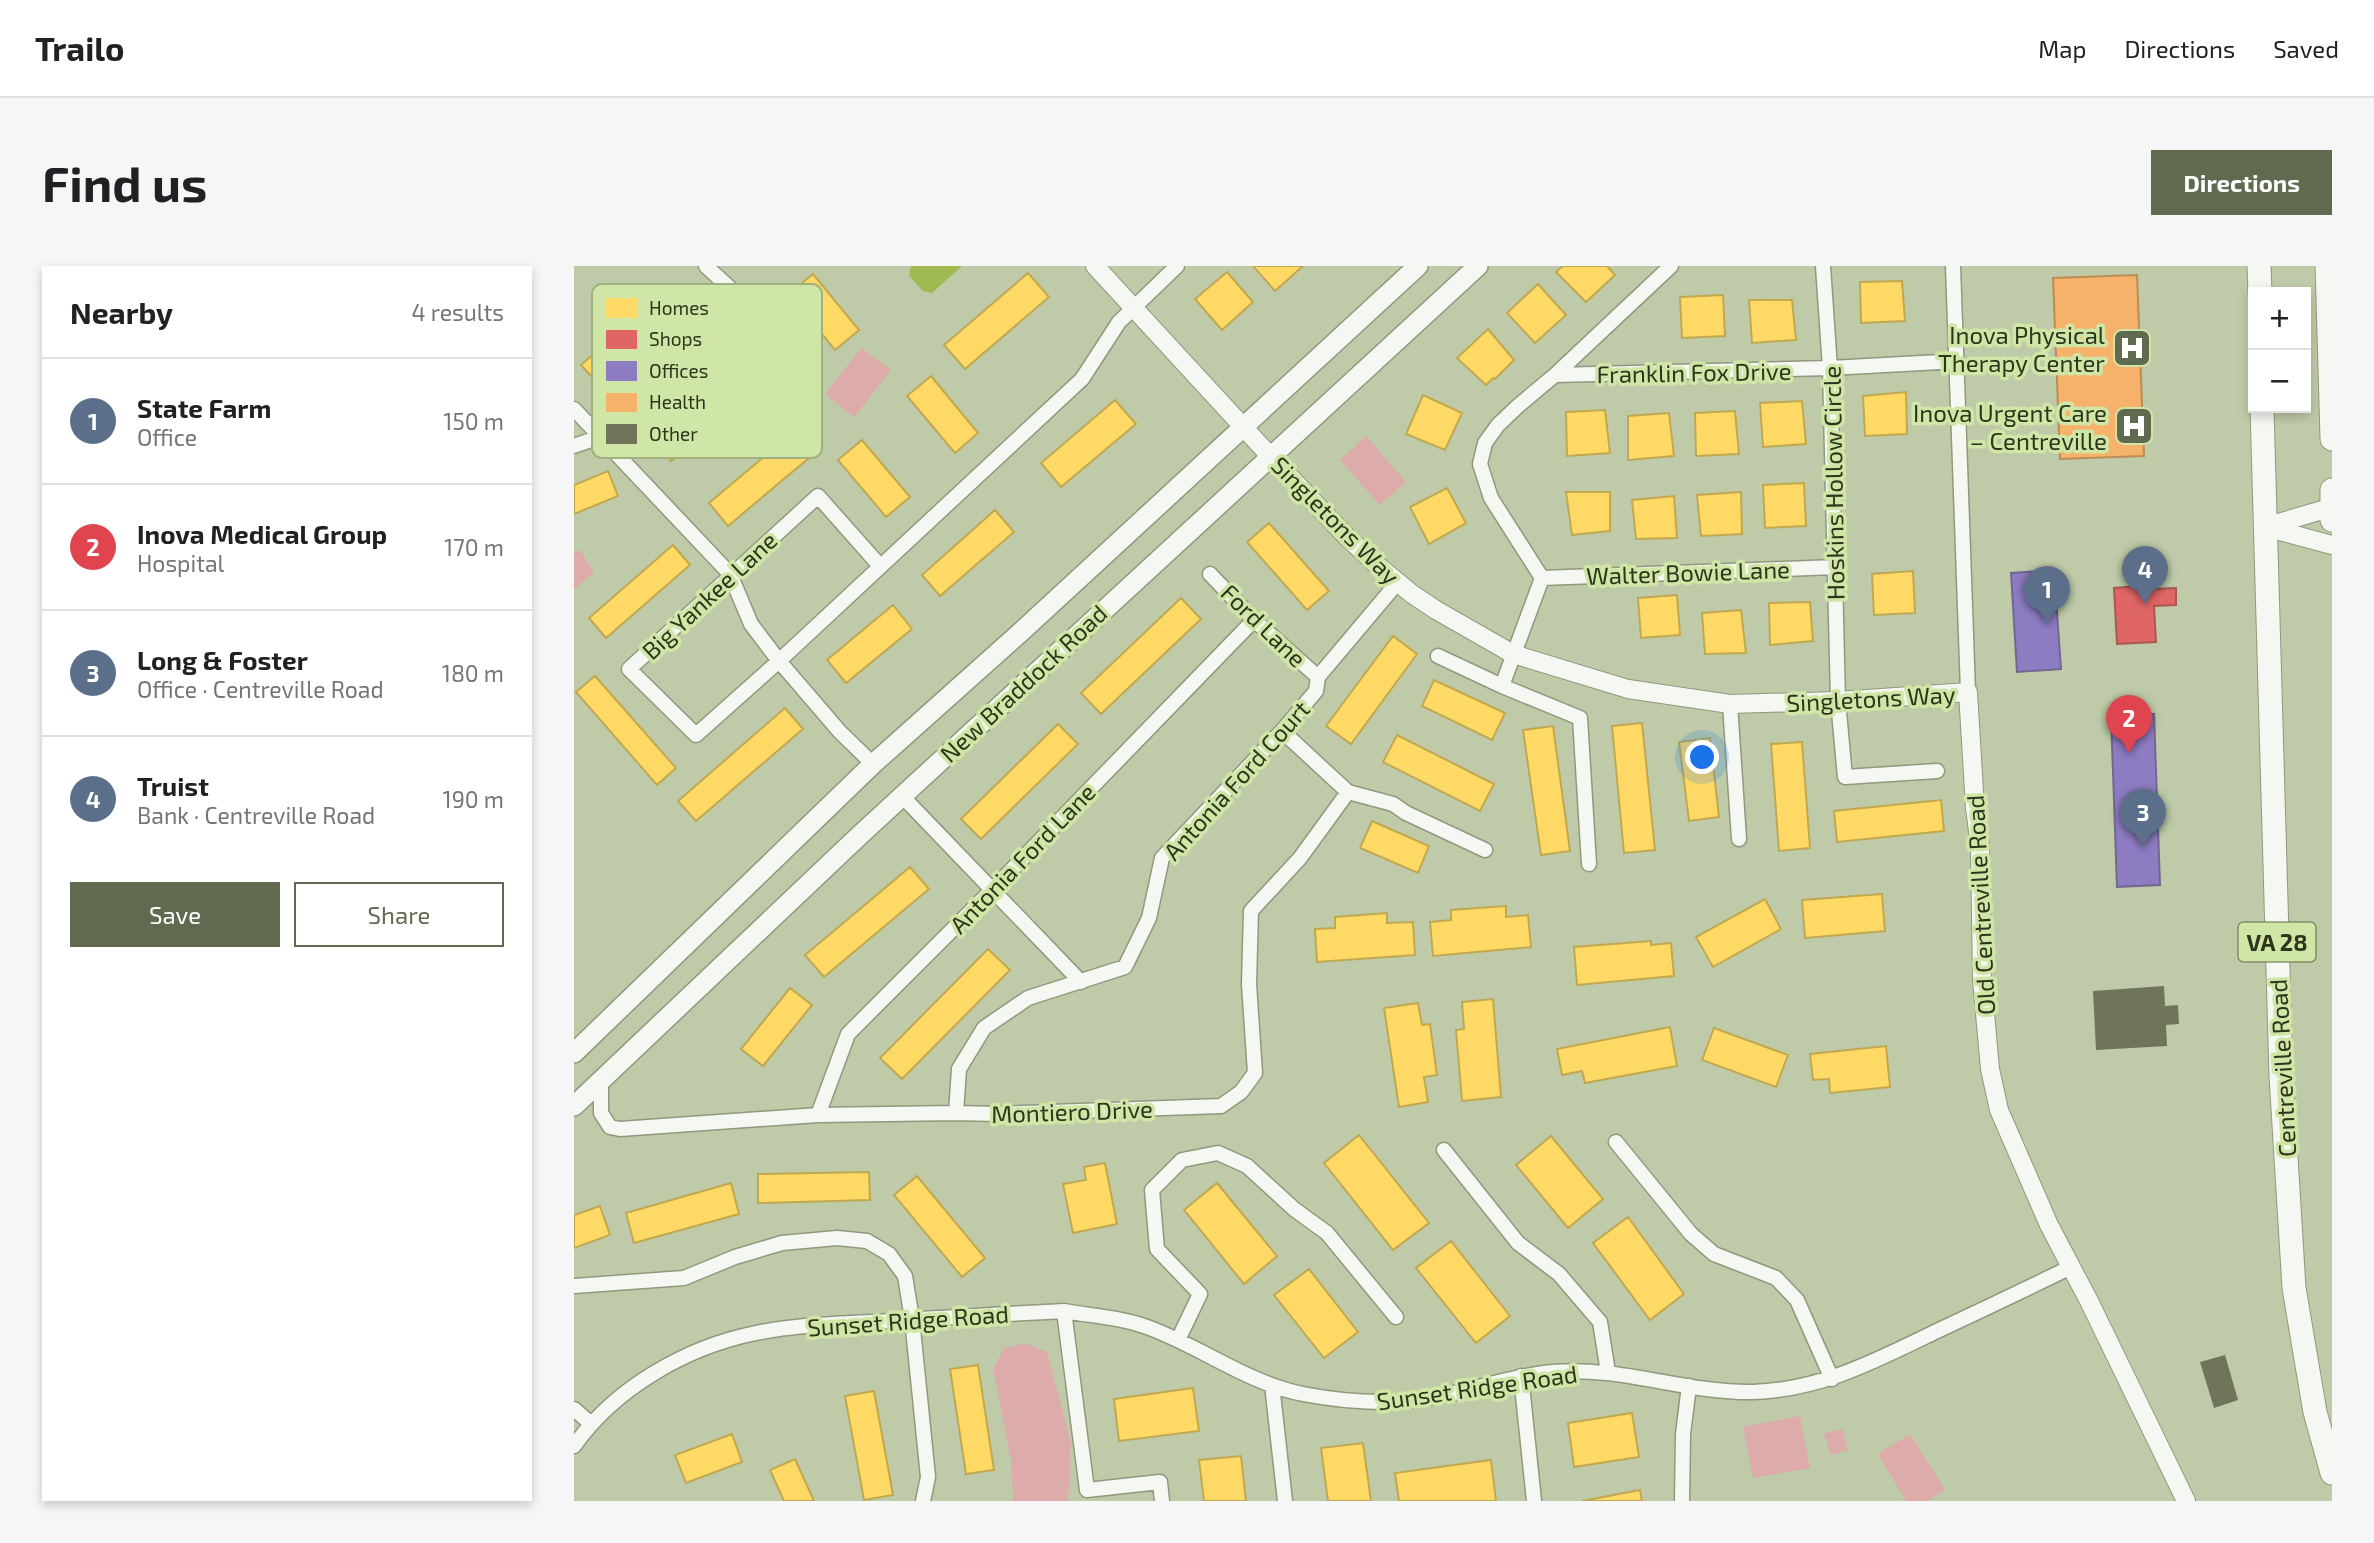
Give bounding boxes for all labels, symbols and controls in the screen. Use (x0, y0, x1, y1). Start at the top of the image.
text: Trailo (35, 28, 125, 68)
text: Map (2038, 34, 2086, 63)
text: Directions (2124, 34, 2235, 63)
text: Saved (2273, 34, 2339, 63)
button: Directions (2151, 150, 2332, 215)
text: Find us (42, 153, 207, 212)
legend (592, 284, 822, 458)
map controls (2248, 287, 2311, 413)
button: + (2248, 287, 2311, 350)
text: Nearby (70, 294, 173, 330)
text: Homes (649, 296, 709, 319)
text: 4 results (412, 298, 504, 326)
place label: Inova Physical Therapy Center (1938, 320, 2105, 377)
text: Shops (649, 327, 702, 350)
hospital icon: Inova Physical Therapy Center (2111, 327, 2153, 369)
button: − (2248, 350, 2311, 413)
street label: Franklin Fox Drive (1596, 356, 1792, 388)
text: Offices (649, 359, 708, 382)
street label: Hoskins Hollow Circle (1816, 366, 1850, 600)
text: Health (649, 390, 706, 413)
text: State Farm (137, 392, 271, 423)
place label: Inova Urgent Care – Centreville (1913, 398, 2107, 455)
hospital icon: Inova Urgent Care – Centreville (2113, 405, 2155, 447)
text: 1 (88, 407, 98, 435)
text: 150 m (443, 407, 504, 435)
text: Other (649, 422, 698, 445)
text: Office (137, 423, 197, 451)
street label: Singletons Way (1266, 450, 1406, 590)
text: Inova Medical Group (137, 518, 387, 549)
street label: Big Yankee Lane (636, 525, 782, 665)
text: 2 (86, 533, 100, 561)
text: 170 m (444, 533, 504, 561)
pin: 4 (2122, 546, 2168, 604)
text: Hospital (137, 549, 224, 577)
street label: Walter Bowie Lane (1586, 554, 1790, 590)
pin: 1 (2024, 566, 2070, 624)
street label: Ford Lane (1215, 577, 1313, 673)
street label: New Braddock Road (934, 598, 1112, 768)
text: Long & Foster (137, 644, 308, 675)
text: 3 (86, 659, 100, 687)
text: 180 m (442, 659, 504, 687)
text: Office · Centreville Road (137, 675, 384, 703)
street label: Singletons Way (1786, 679, 1956, 717)
street label: Antonia Ford Court (1157, 694, 1315, 866)
pin: 2 (2106, 695, 2152, 753)
your location (1685, 740, 1719, 774)
text: Truist (137, 770, 209, 801)
street label: Antonia Ford Lane (943, 777, 1101, 939)
text: 4 (86, 785, 100, 813)
text: 190 m (443, 785, 504, 813)
pin: 3 (2120, 789, 2166, 847)
street label: Old Centreville Road (1960, 794, 2000, 1016)
text: Bank · Centreville Road (137, 801, 375, 829)
button: Save (70, 882, 280, 947)
button: Share (294, 882, 504, 947)
road number: VA 28 (2238, 922, 2316, 962)
street label: Centreville Road (2263, 978, 2301, 1158)
street label: Montiero Drive (991, 1094, 1153, 1128)
street label: Sunset Ridge Road (806, 1298, 1010, 1342)
street label: Sunset Ridge Road (1375, 1359, 1579, 1415)

